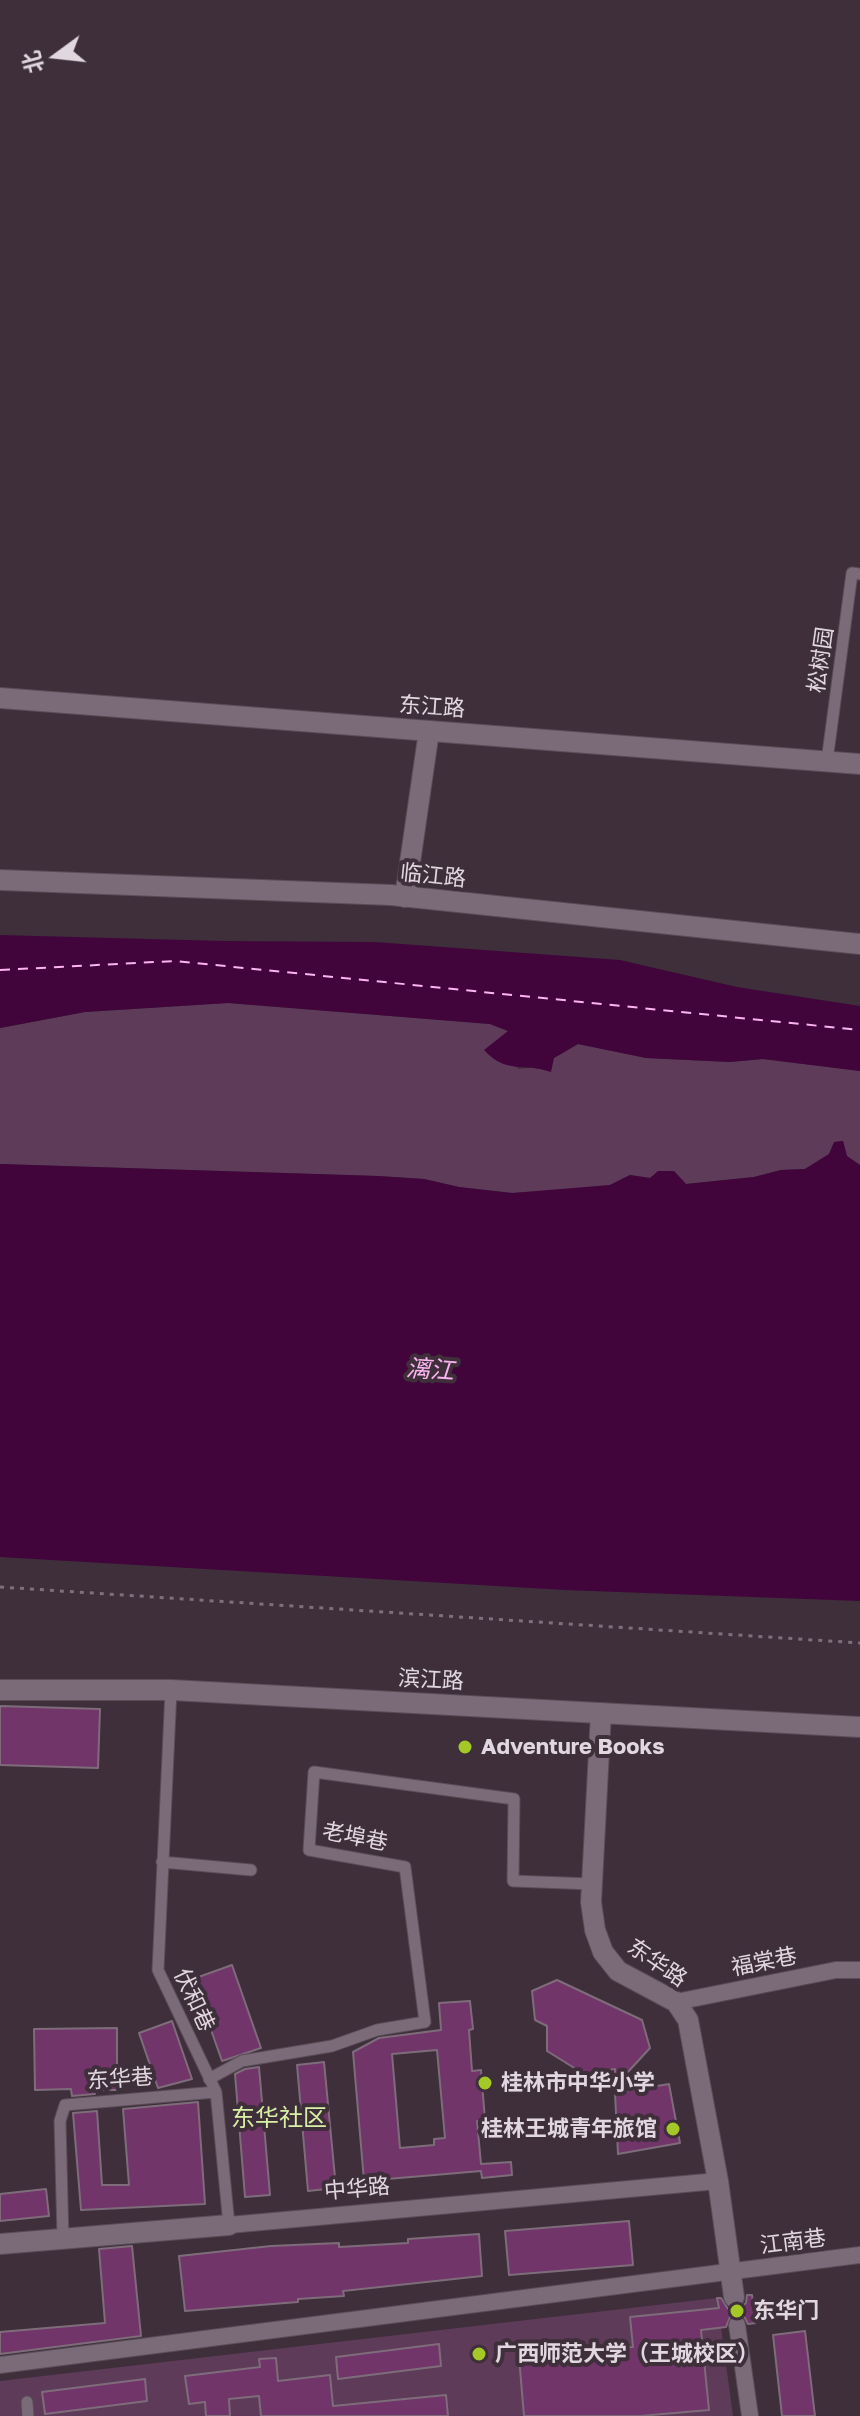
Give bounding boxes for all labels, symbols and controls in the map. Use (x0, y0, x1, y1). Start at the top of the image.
north arrow (16, 16, 96, 96)
text: 北 (16, 48, 48, 76)
street label: 松树园 (803, 625, 839, 695)
street label: 东江路 (398, 692, 466, 722)
street label: 临江路 (399, 859, 467, 893)
water label: 漓江 (405, 1354, 455, 1386)
street label: 滨江路 (397, 1665, 465, 1695)
place label: Adventure Books (481, 1734, 664, 1760)
marker: Adventure Books (456, 1738, 474, 1756)
street label: 老埠巷 (320, 1818, 390, 1856)
street label: 东华路 (622, 1934, 692, 1992)
street label: 福棠巷 (729, 1943, 799, 1981)
street label: 伏和巷 (168, 1965, 220, 2035)
street label: 东华巷 (86, 2064, 154, 2094)
place label: 桂林市中华小学 (501, 2070, 655, 2096)
marker: 桂林市中华小学 (476, 2074, 494, 2092)
district label: 东华社区 (231, 2104, 327, 2132)
place label: 桂林王城青年旅馆 (481, 2116, 657, 2142)
marker: 桂林王城青年旅馆 (664, 2120, 682, 2138)
street label: 中华路 (323, 2173, 391, 2205)
street label: 江南巷 (759, 2225, 827, 2259)
place label: 东华门 (753, 2298, 819, 2324)
marker: 东华门 (728, 2302, 746, 2320)
place label: 广西师范大学（王城校区） (495, 2341, 759, 2367)
marker: 广西师范大学（王城校区） (470, 2345, 488, 2363)

